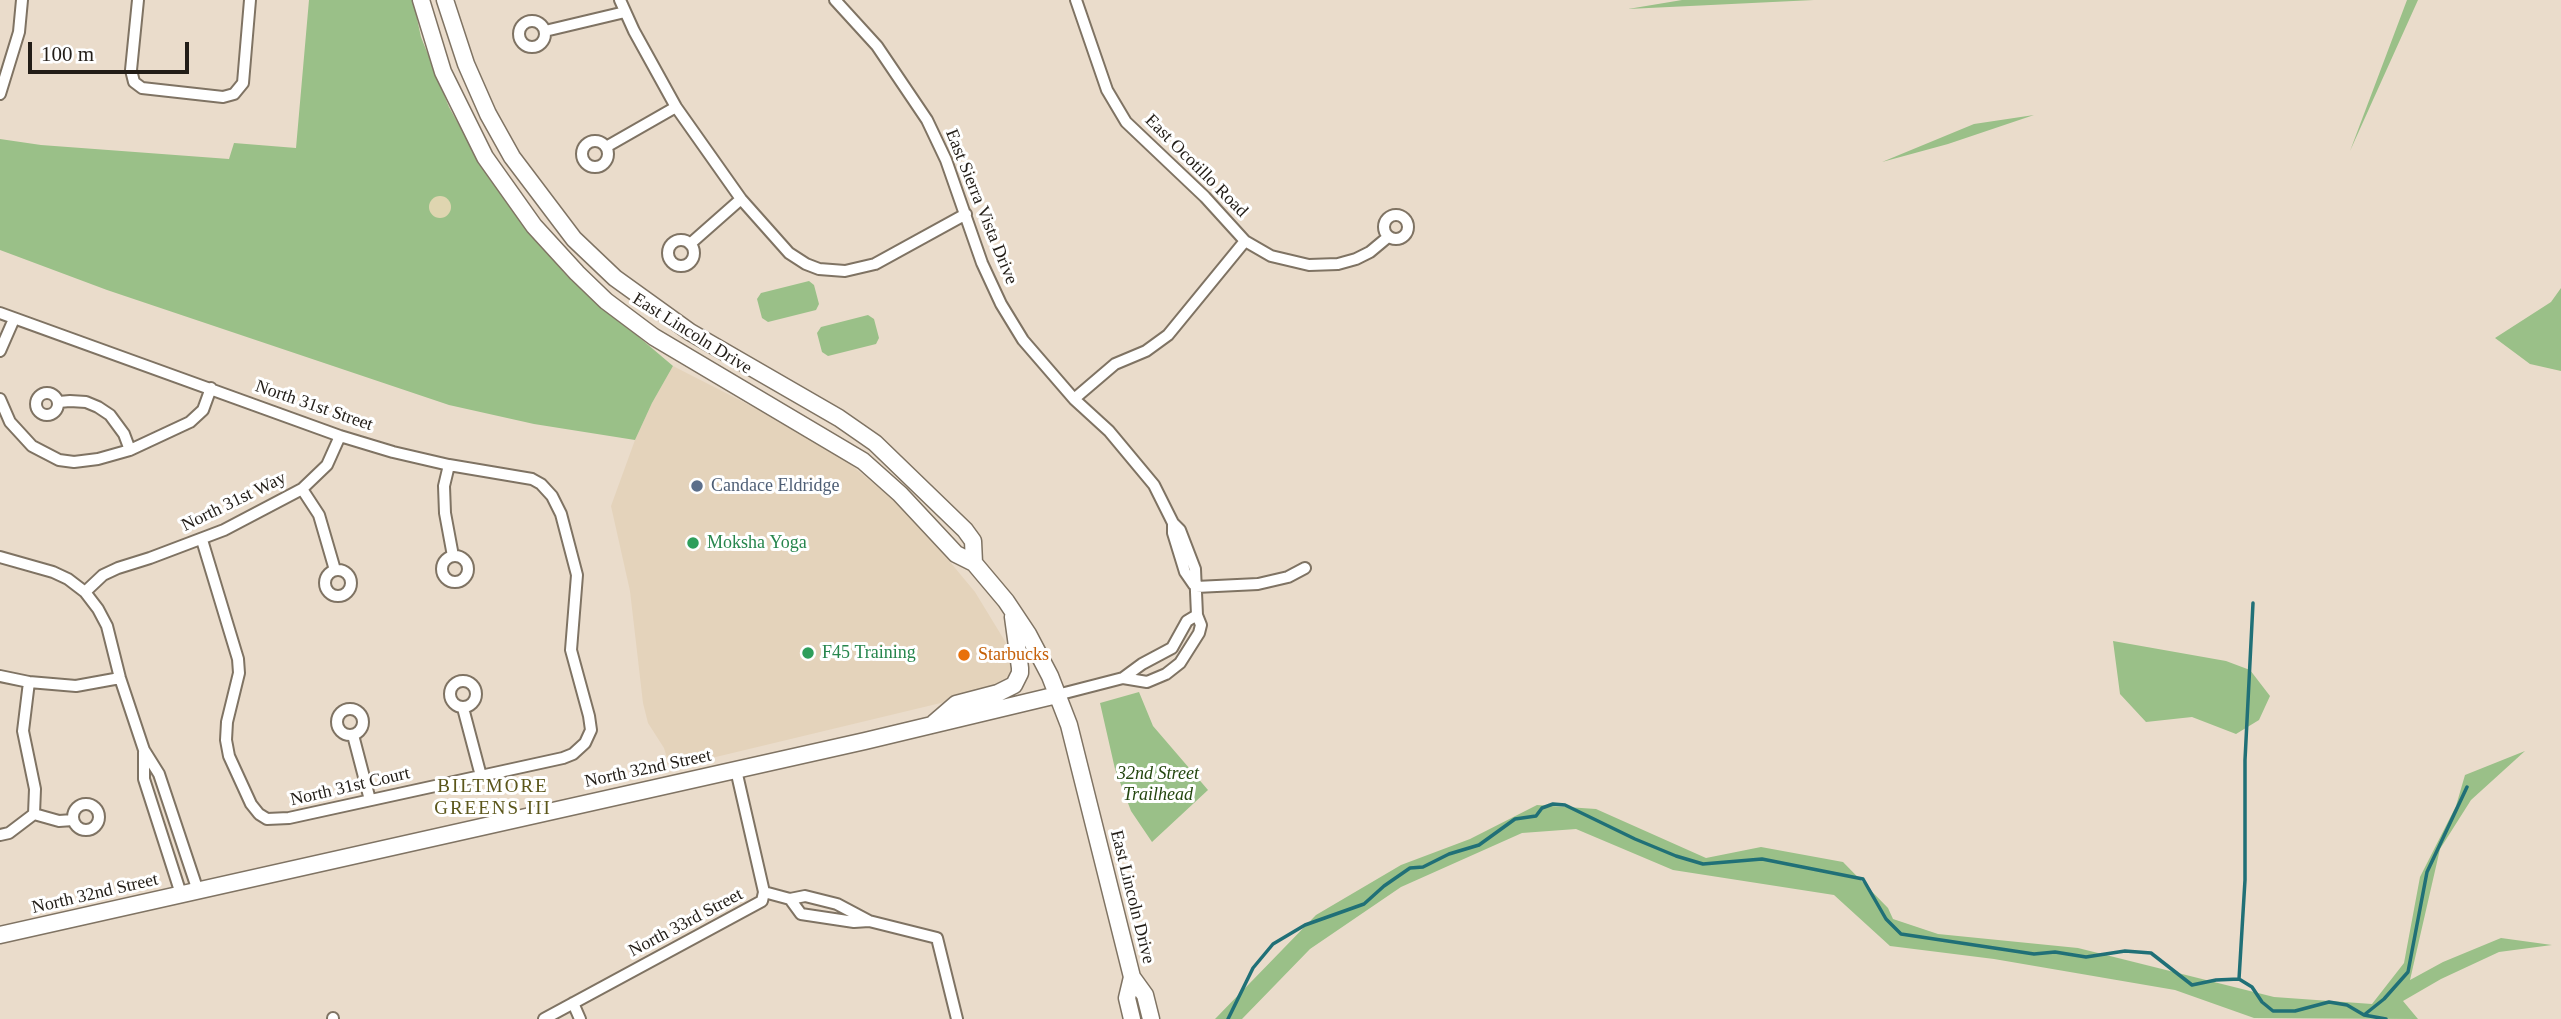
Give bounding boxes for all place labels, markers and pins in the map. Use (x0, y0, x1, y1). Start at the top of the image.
place label: Candace Eldridge (711, 475, 839, 497)
marker: Candace Eldridge (689, 478, 705, 494)
place label: Moksha Yoga (707, 532, 807, 554)
marker: Moksha Yoga (685, 535, 701, 551)
place label: F45 Training (822, 642, 916, 664)
place label: Starbucks (978, 644, 1049, 666)
marker: F45 Training (800, 645, 816, 661)
marker: Starbucks (956, 647, 972, 663)

